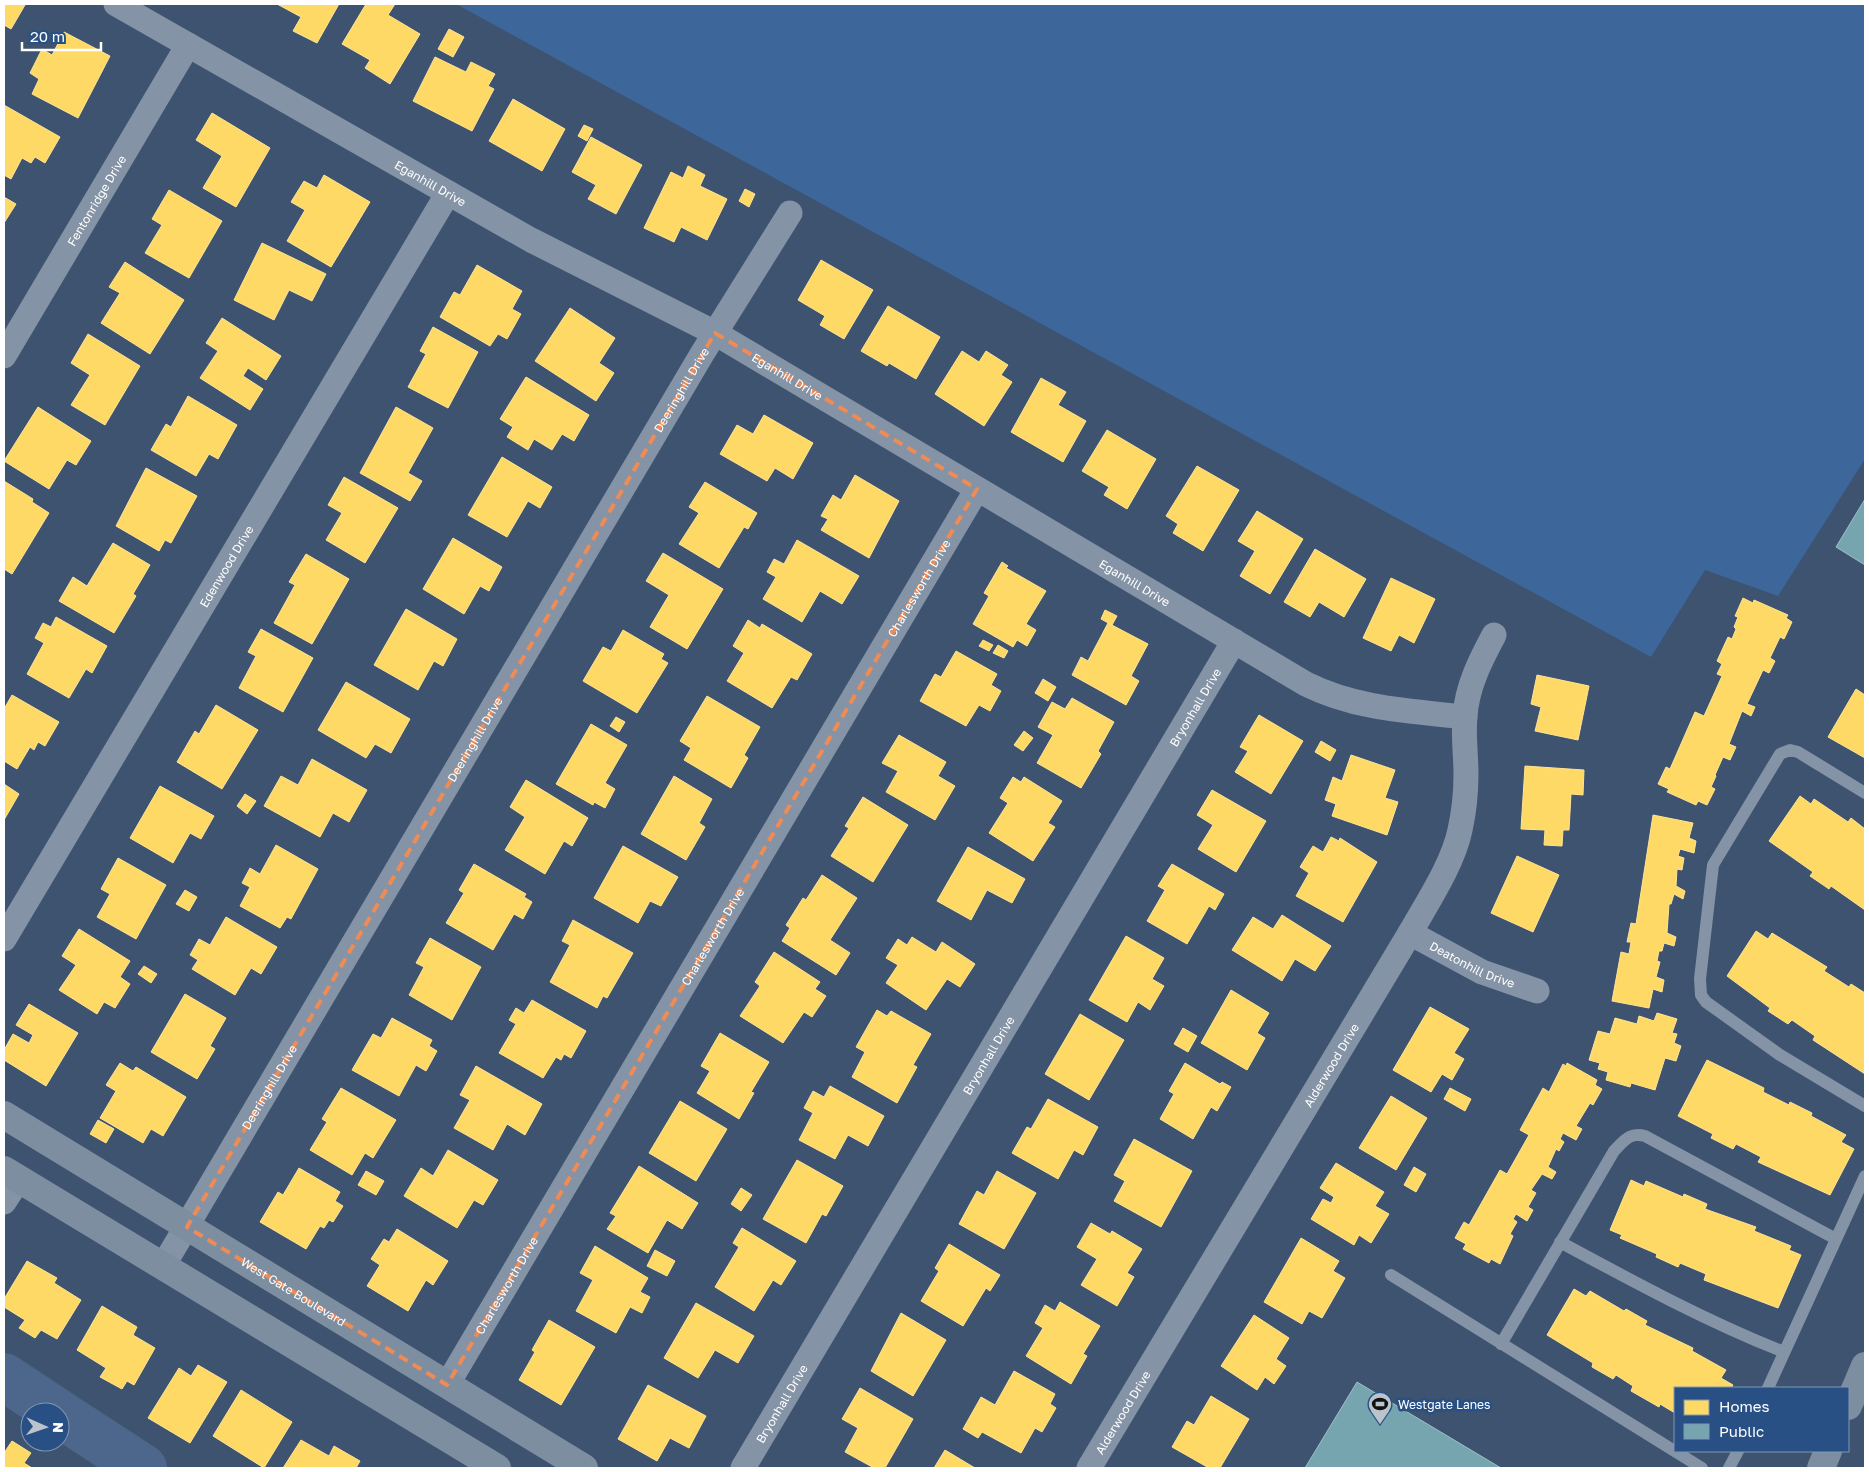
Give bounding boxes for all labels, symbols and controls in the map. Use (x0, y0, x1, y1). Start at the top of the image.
scale bar (22, 20, 101, 52)
text: 20 m (30, 27, 65, 45)
street label: Fentonridge Drive (63, 152, 129, 248)
street label: Eganhill Drive (392, 157, 469, 209)
street label: Deeringhill Drive (650, 344, 712, 435)
street label: Eganhill Drive (749, 349, 826, 403)
street label: Edenwood Drive (196, 522, 256, 610)
street label: Charlesworth Drive (884, 536, 953, 640)
street label: Eganhill Drive (1097, 556, 1173, 609)
street label: Bryonhall Drive (1166, 665, 1224, 749)
street label: Deeringhill Drive (443, 694, 505, 784)
street label: Charlesworth Drive (678, 885, 747, 988)
street label: Deatonhill Drive (1427, 938, 1517, 990)
street label: Bryonhall Drive (959, 1013, 1017, 1097)
street label: Alderwood Drive (1300, 1020, 1362, 1110)
street label: Deeringhill Drive (238, 1042, 300, 1132)
street label: Charlesworth Drive (471, 1234, 541, 1337)
street label: West Gate Boulevard (238, 1254, 349, 1329)
street label: Bryonhall Drive (752, 1361, 810, 1446)
street label: Alderwood Drive (1092, 1368, 1153, 1457)
legend (1674, 1387, 1849, 1452)
sports icon: Westgate Lanes (1367, 1391, 1393, 1425)
place label: Westgate Lanes (1398, 1397, 1490, 1412)
text: Homes (1719, 1397, 1769, 1415)
north arrow (20, 1402, 70, 1452)
text: N (50, 1422, 67, 1433)
text: Public (1719, 1422, 1764, 1440)

